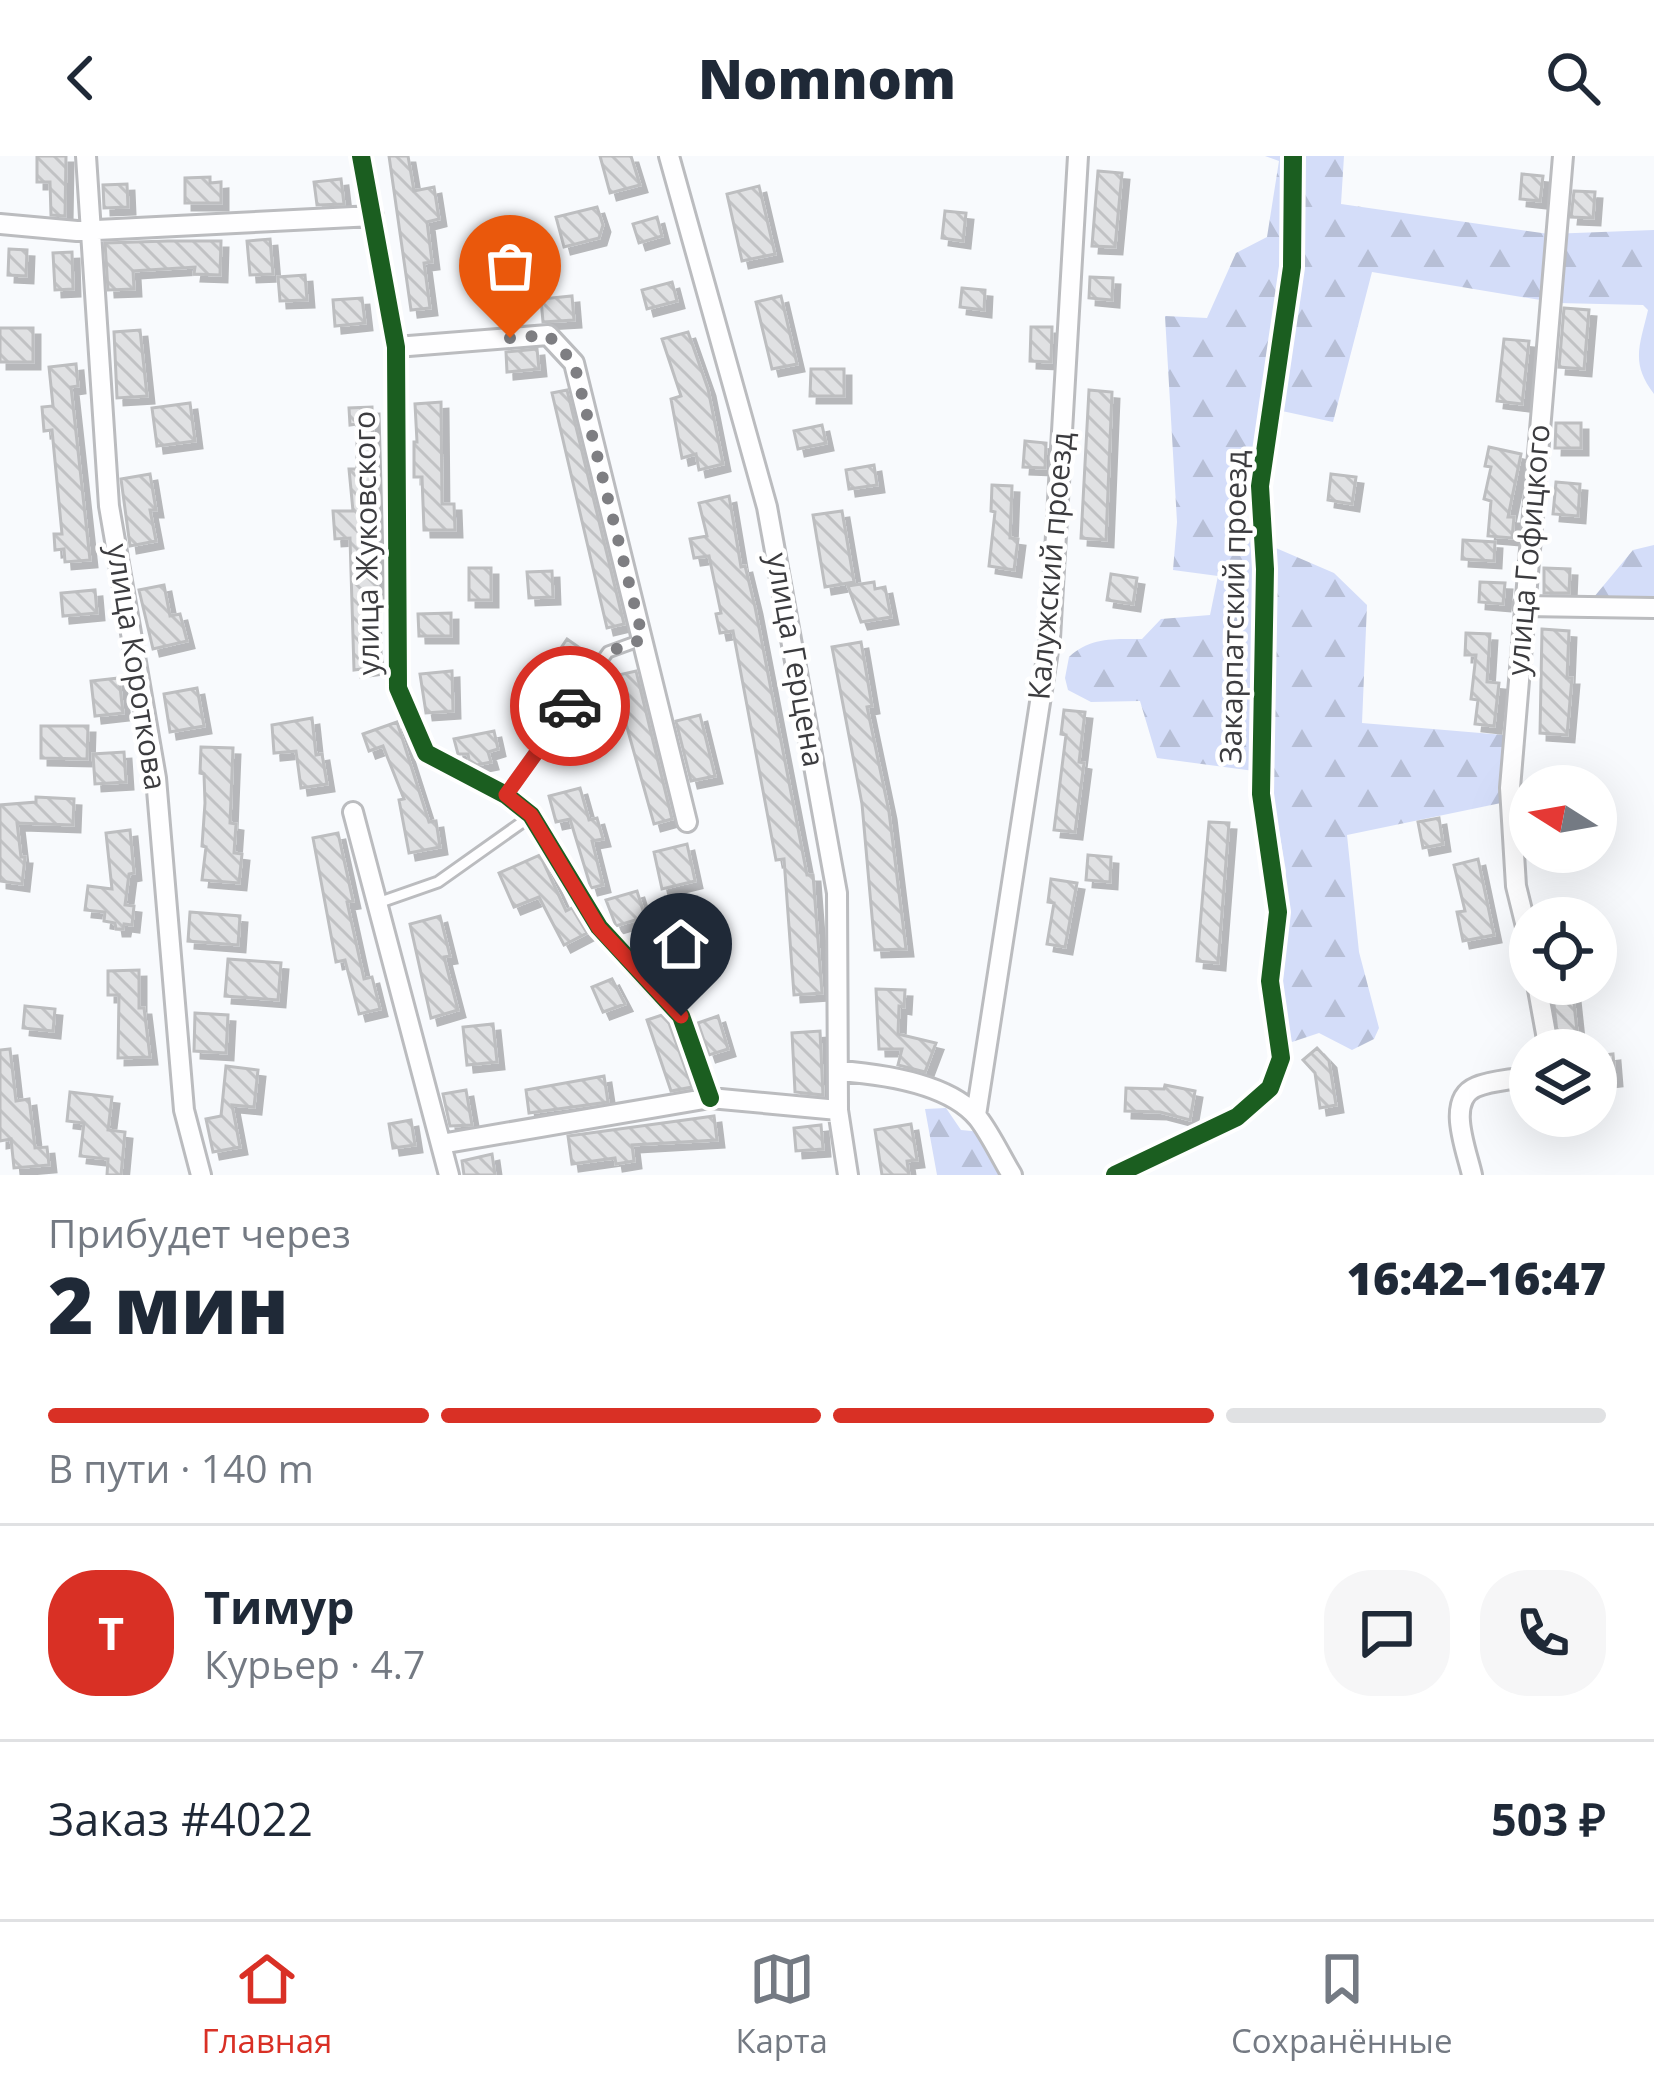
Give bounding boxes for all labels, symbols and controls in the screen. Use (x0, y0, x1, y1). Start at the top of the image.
text: Nomnom (698, 41, 956, 115)
icon: back (48, 45, 114, 111)
icon: search (1540, 45, 1606, 111)
pin (459, 215, 561, 338)
icon: bag (477, 233, 543, 299)
street label: улица Жуковского (343, 410, 388, 676)
street label: улица Гофицкого (1496, 423, 1559, 677)
street label: Калужский проезд (1017, 430, 1082, 701)
street label: Закарпатский проезд (1209, 450, 1256, 764)
street label: улица Короткова (98, 541, 177, 793)
street label: улица Герцена (757, 550, 835, 770)
courier (510, 646, 630, 766)
icon: car (537, 673, 603, 739)
north arrow (1509, 765, 1617, 873)
map controls (1509, 765, 1617, 1137)
pin (630, 893, 732, 1016)
button: locate (1509, 897, 1617, 1005)
icon: home (648, 911, 714, 977)
button: layers (1509, 1029, 1617, 1137)
text: Прибудет через (48, 1206, 351, 1259)
text: 16:42–16:47 (1347, 1247, 1606, 1308)
text: 2 мин (48, 1251, 289, 1357)
text: В пути · 140 m (48, 1441, 314, 1494)
button: chat (1324, 1570, 1450, 1696)
button: phone (1480, 1570, 1606, 1696)
text: Тимур (204, 1576, 355, 1637)
text: Т (98, 1602, 124, 1663)
text: Курьер · 4.7 (204, 1637, 425, 1690)
text: Заказ #4022 (48, 1788, 313, 1849)
text: 503 ₽ (1491, 1788, 1606, 1849)
tab: Главная (202, 1946, 332, 2063)
tab: Карта (735, 1946, 828, 2063)
tab: Сохранённые (1231, 1946, 1452, 2063)

